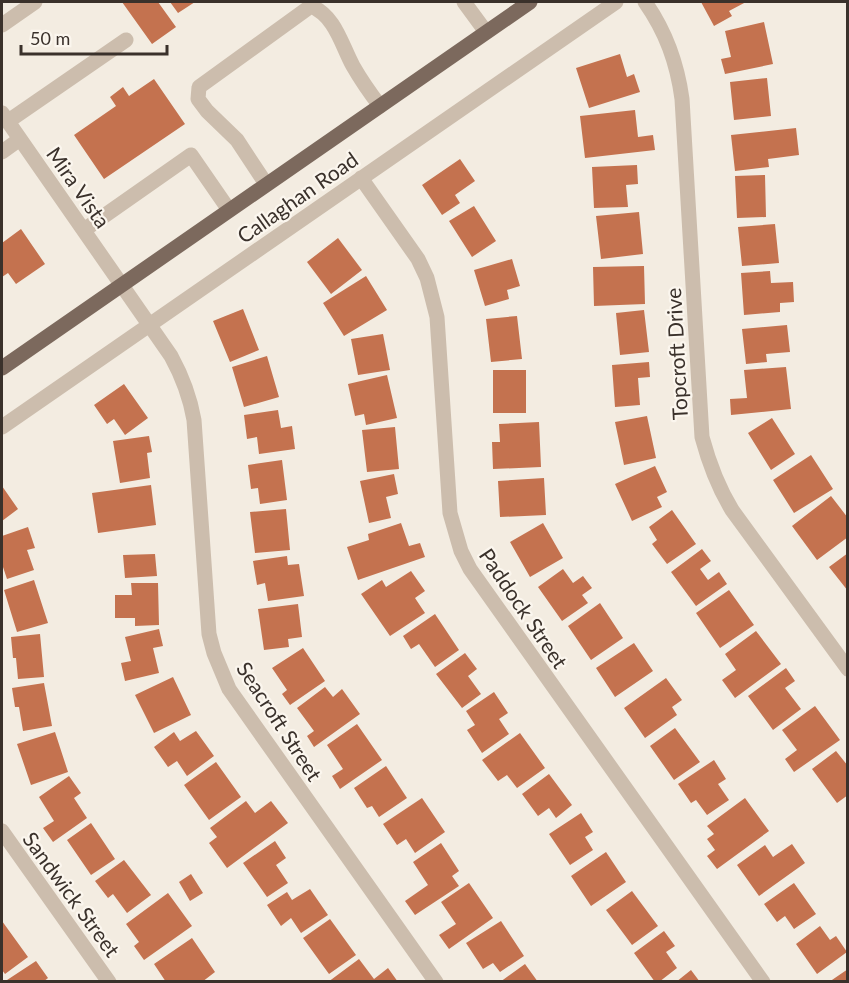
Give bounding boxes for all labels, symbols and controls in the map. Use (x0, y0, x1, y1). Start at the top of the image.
scale bar (21, 18, 166, 56)
text: 50 m (30, 27, 70, 49)
street label: Mira Vista (42, 142, 116, 232)
street label: Callaghan Road (232, 146, 362, 248)
street label: Topcroft Drive (660, 287, 692, 421)
street label: Paddock Street (475, 543, 574, 673)
street label: Seacroft Street (232, 657, 328, 786)
street label: Sandwick Street (18, 827, 126, 962)

